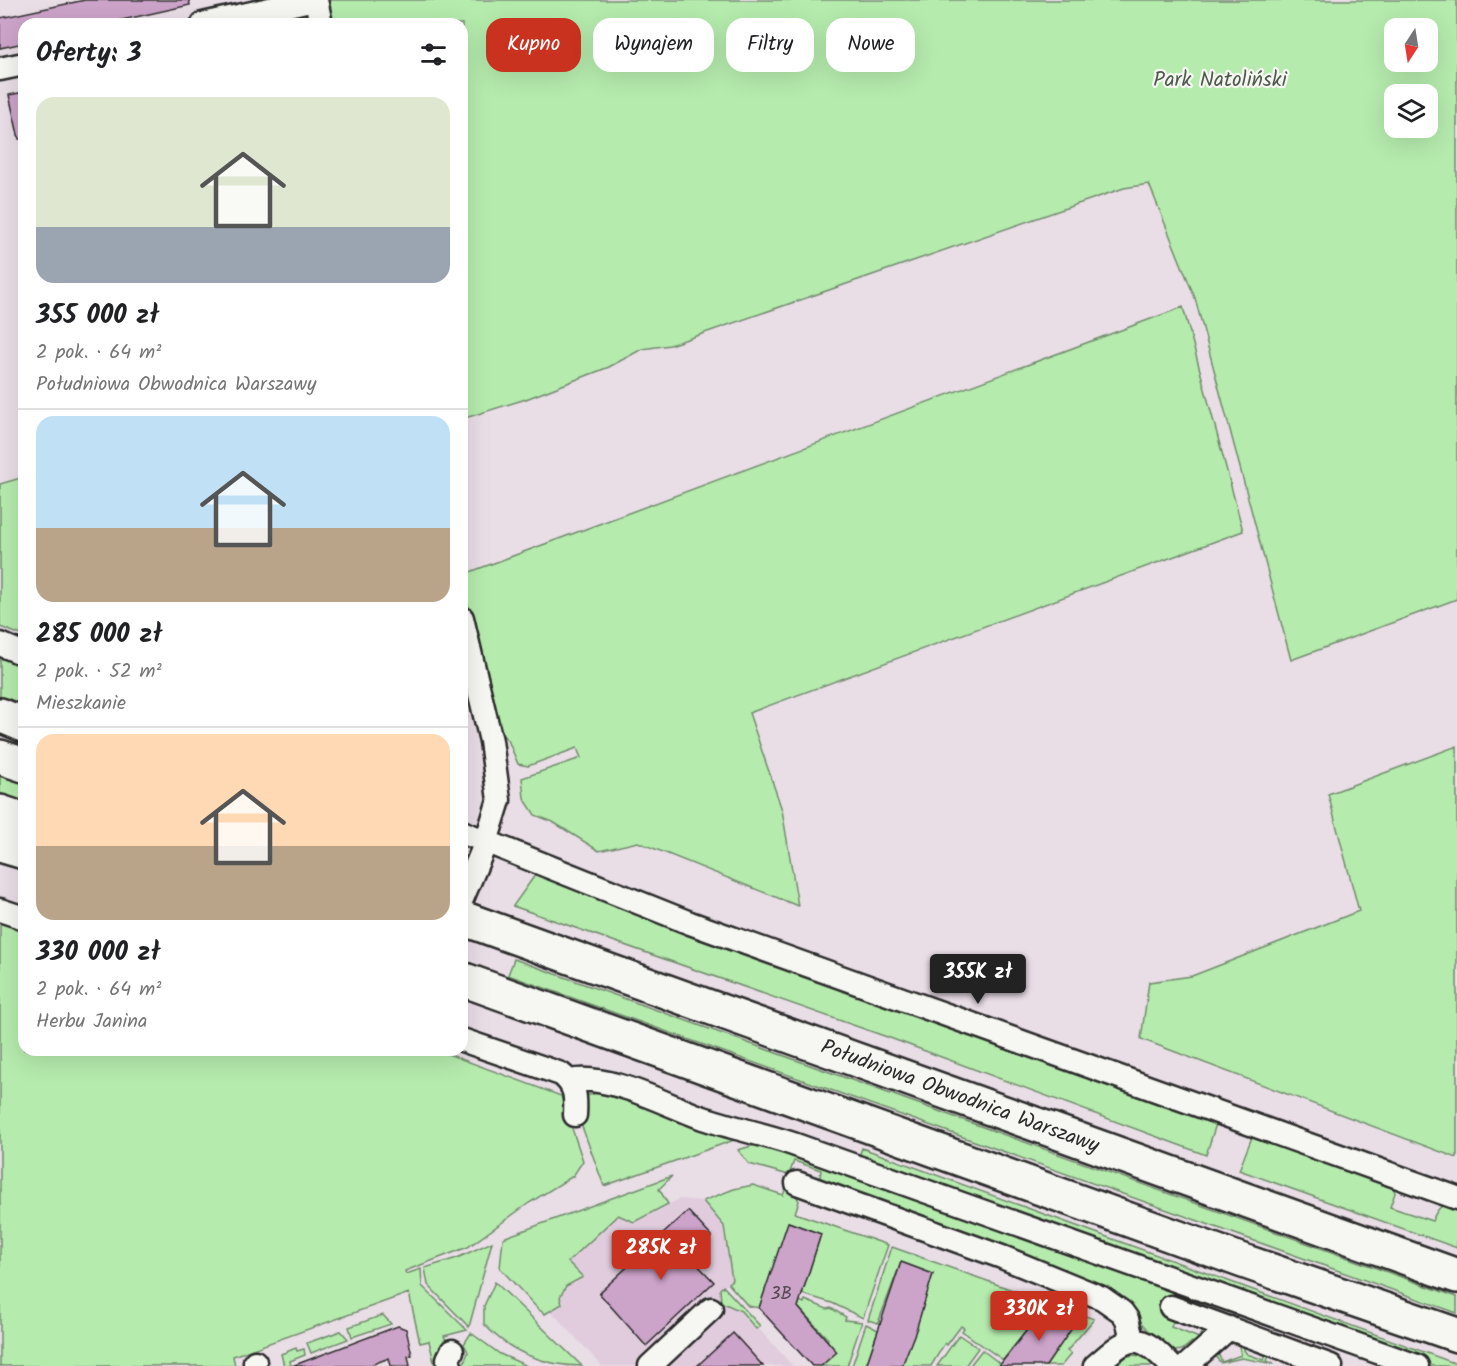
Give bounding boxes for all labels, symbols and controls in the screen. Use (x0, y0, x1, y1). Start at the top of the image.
chip: Kupno (486, 18, 581, 72)
chip: Wynajem (593, 18, 714, 72)
chip: Filtry (726, 18, 814, 72)
chip: Nowe (826, 18, 915, 72)
north arrow (1384, 18, 1438, 72)
map controls (1384, 18, 1438, 138)
text: Oferty: 3 (36, 33, 141, 75)
icon: filters (417, 38, 450, 71)
park label: Park Natoliński (1153, 64, 1288, 97)
button: layers (1384, 84, 1438, 138)
icon: home (189, 136, 297, 244)
text: 355 000 zł (36, 295, 159, 337)
text: 2 pok. · 64 m² (36, 337, 161, 369)
text: Południowa Obwodnica Warszawy (36, 369, 316, 401)
icon: home (189, 455, 297, 563)
text: 285 000 zł (36, 614, 162, 656)
text: 2 pok. · 52 m² (36, 656, 162, 688)
text: Mieszkanie (36, 688, 126, 720)
icon: home (189, 773, 297, 881)
text: 330 000 zł (36, 932, 160, 974)
pin: 355K zł (923, 954, 1033, 1005)
text: 355K zł (944, 957, 1012, 989)
text: 2 pok. · 64 m² (36, 974, 161, 1006)
text: Herbu Janina (36, 1006, 147, 1038)
street label: Południowa Obwodnica Warszawy (816, 1031, 1104, 1163)
pin: 285K zł (606, 1230, 716, 1281)
text: 285K zł (626, 1233, 696, 1265)
house number: 3B (770, 1280, 792, 1309)
pin: 330K zł (984, 1291, 1094, 1342)
text: 330K zł (1004, 1294, 1074, 1326)

